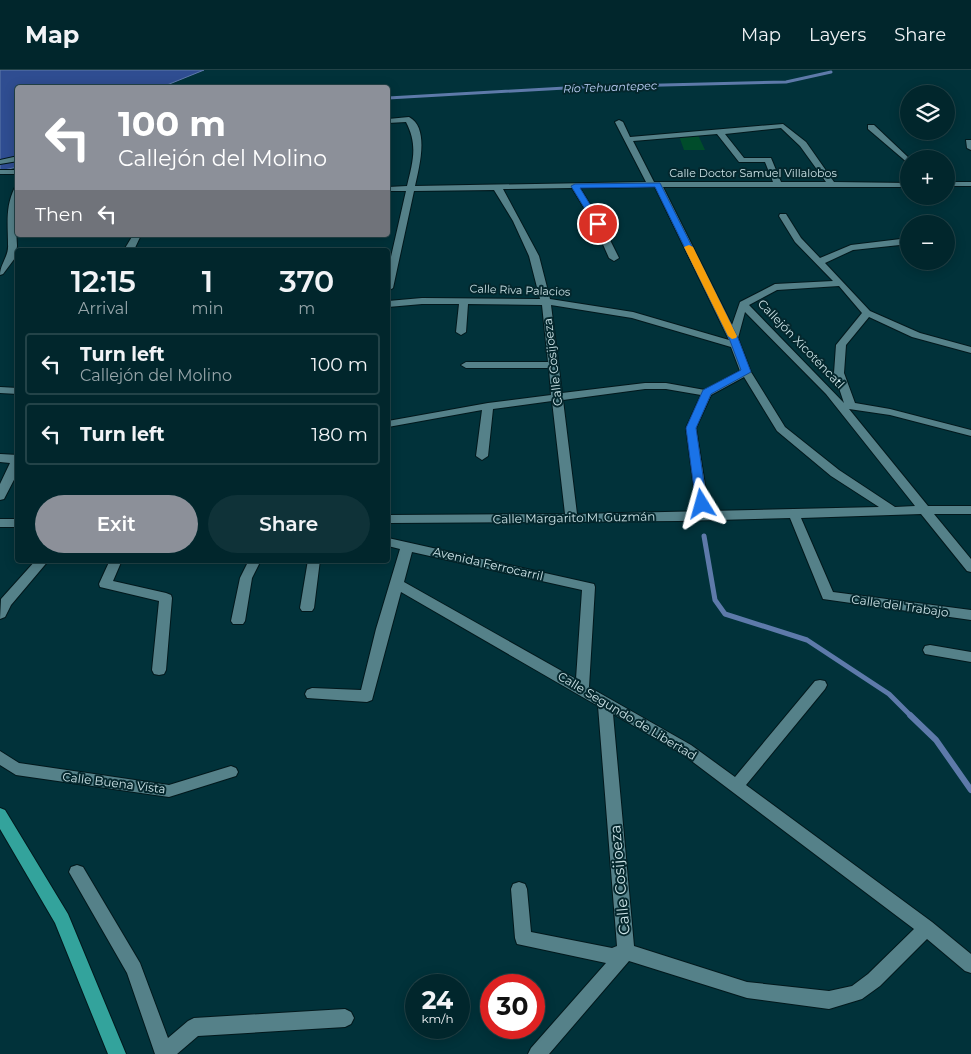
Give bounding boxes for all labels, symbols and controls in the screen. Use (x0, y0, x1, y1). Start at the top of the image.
text: Map (25, 20, 79, 49)
text: Map (741, 24, 781, 46)
text: Layers (809, 24, 866, 46)
text: Share (894, 24, 946, 46)
water label: Río Tehuantepec (563, 78, 658, 96)
map controls (900, 85, 955, 270)
button: layers (900, 85, 955, 140)
text: 100 m (118, 102, 226, 145)
icon: left (35, 105, 100, 170)
text: Callejón del Molino (118, 145, 327, 172)
button: + (900, 150, 955, 205)
street label: Calle Doctor Samuel Villalobos (669, 166, 837, 180)
icon: left (93, 200, 121, 228)
text: Then (35, 203, 83, 226)
pin (577, 203, 619, 245)
icon: arrive (584, 210, 612, 238)
button: − (900, 215, 955, 270)
text: 12:15 (71, 263, 136, 300)
text: 1 (202, 263, 213, 300)
text: 370 (279, 263, 334, 300)
street label: Calle Riva Palacios (469, 281, 571, 299)
street label: Callejón Xicoténcatl (755, 296, 848, 391)
text: Arrival (78, 299, 128, 318)
text: min (192, 299, 224, 318)
text: m (298, 299, 315, 318)
street label: Calle Cosijoeza (540, 317, 565, 407)
text: Turn left (80, 343, 165, 366)
icon: left (37, 350, 65, 378)
text: 100 m (311, 353, 368, 376)
text: Callejón del Molino (80, 366, 232, 385)
icon: left (37, 420, 65, 448)
text: Turn left (80, 423, 165, 446)
text: 180 m (311, 423, 368, 446)
position arrow (675, 477, 727, 529)
button: Exit (35, 495, 198, 553)
button: Share (208, 495, 370, 553)
street label: Calle Margarito M. Guzmán (493, 509, 655, 526)
street label: Avenida Ferrocarril (431, 544, 545, 584)
street label: Calle del Trabajo (850, 591, 950, 620)
street label: Calle Segundo de Libertad (555, 668, 699, 763)
street label: Calle Buena Vista (62, 769, 167, 796)
street label: Calle Cosijoeza (605, 824, 634, 936)
speed limit sign: 30 (480, 974, 545, 1039)
text: 24 (422, 985, 453, 1015)
text: km/h (421, 1011, 454, 1026)

